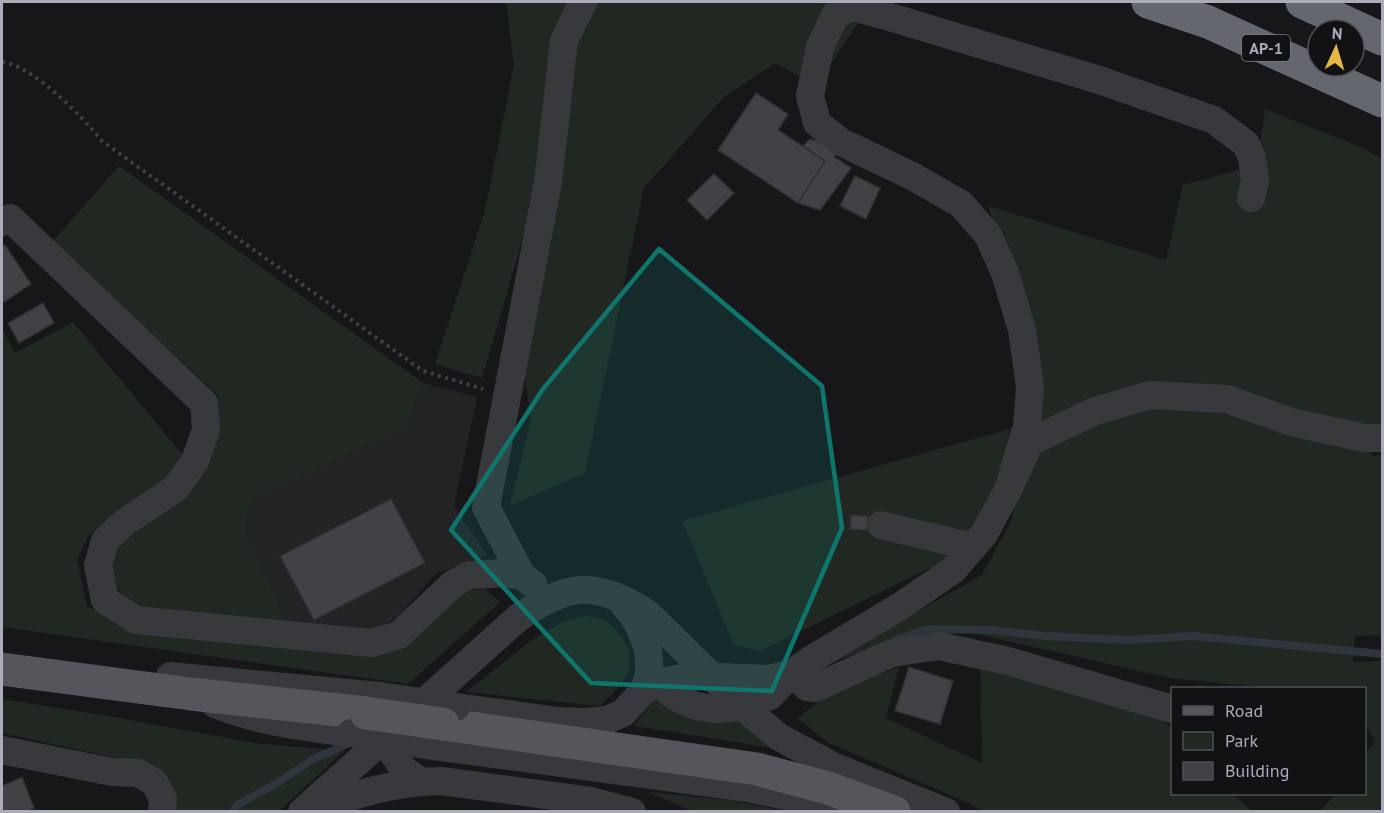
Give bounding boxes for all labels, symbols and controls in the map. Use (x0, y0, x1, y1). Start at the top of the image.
north arrow (1306, 18, 1366, 78)
text: N (1331, 23, 1343, 43)
road number: AP-1 (1242, 35, 1290, 61)
legend (1171, 687, 1366, 795)
text: Road (1225, 699, 1263, 722)
text: Park (1225, 729, 1258, 752)
text: Building (1225, 759, 1289, 782)

